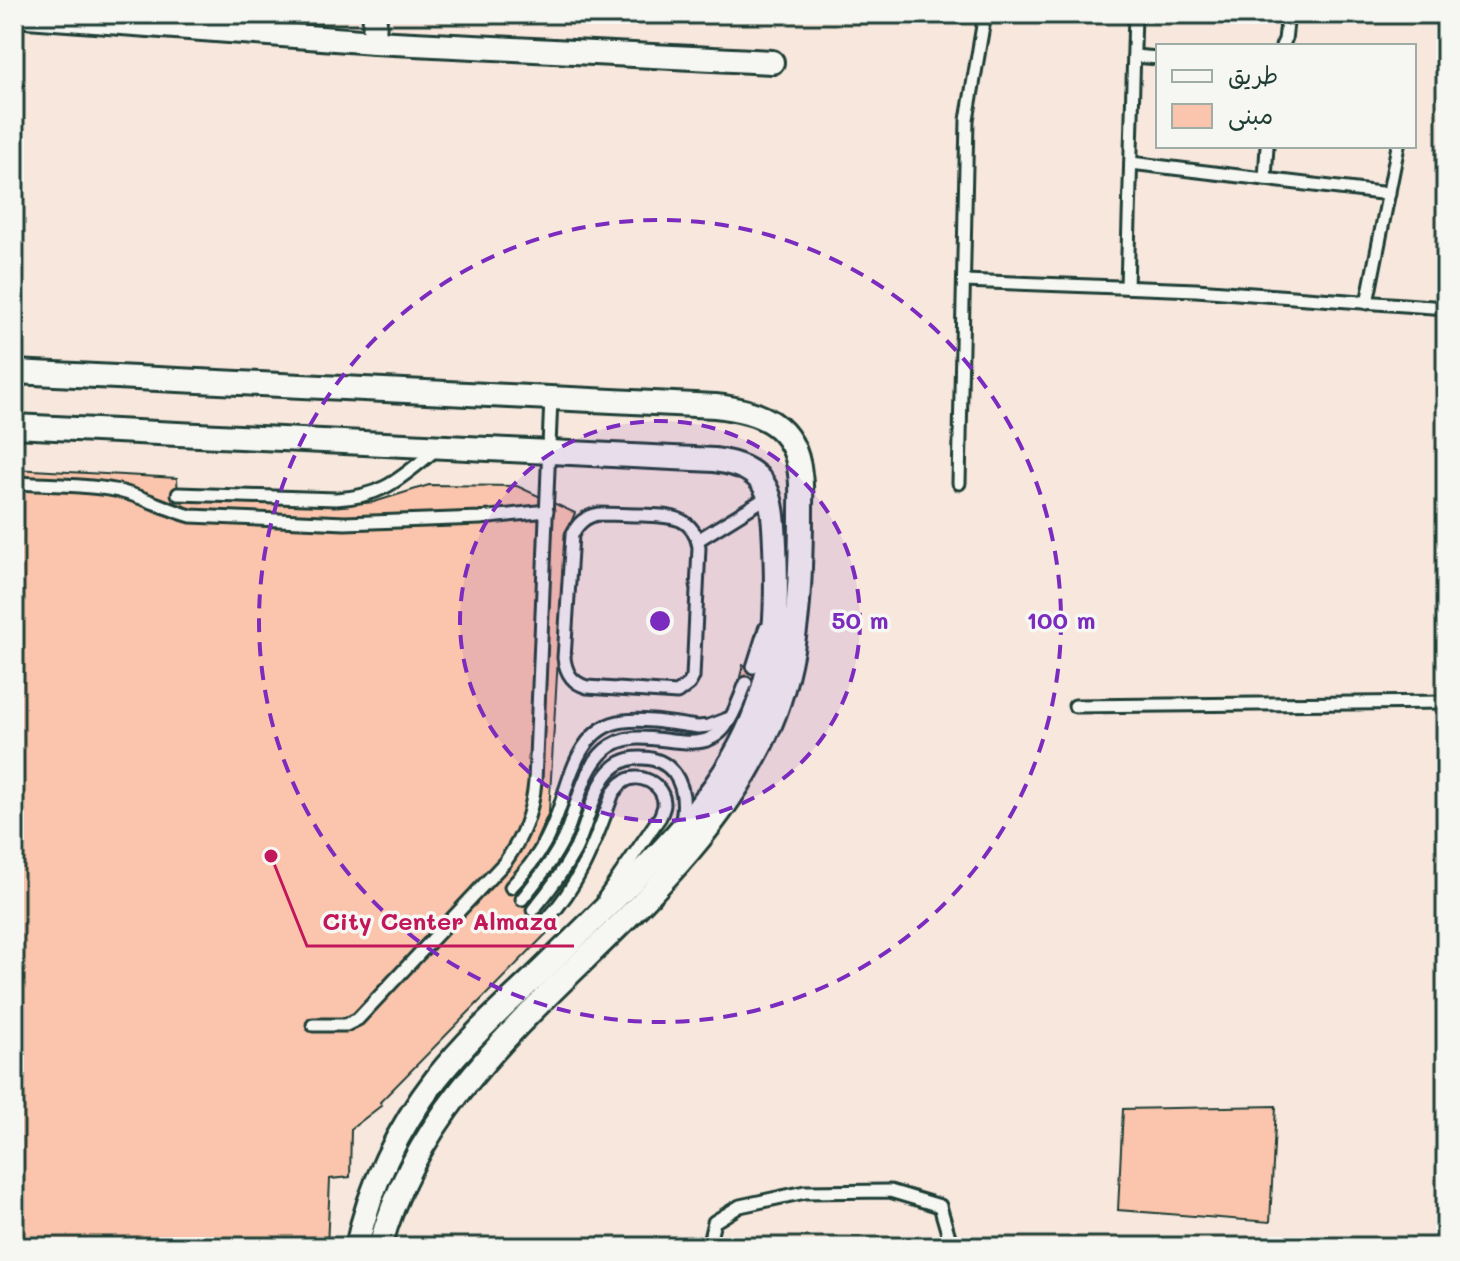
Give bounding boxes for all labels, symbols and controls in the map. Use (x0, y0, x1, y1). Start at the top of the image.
legend (1156, 44, 1416, 148)
text: طريق (1228, 59, 1278, 90)
text: مبنى (1228, 99, 1273, 131)
text: 50 m (831, 604, 889, 635)
text: 100 m (1026, 604, 1096, 635)
centre of rings (646, 607, 674, 635)
callout: City Center Almaza (307, 898, 574, 946)
text: City Center Almaza (322, 905, 558, 936)

